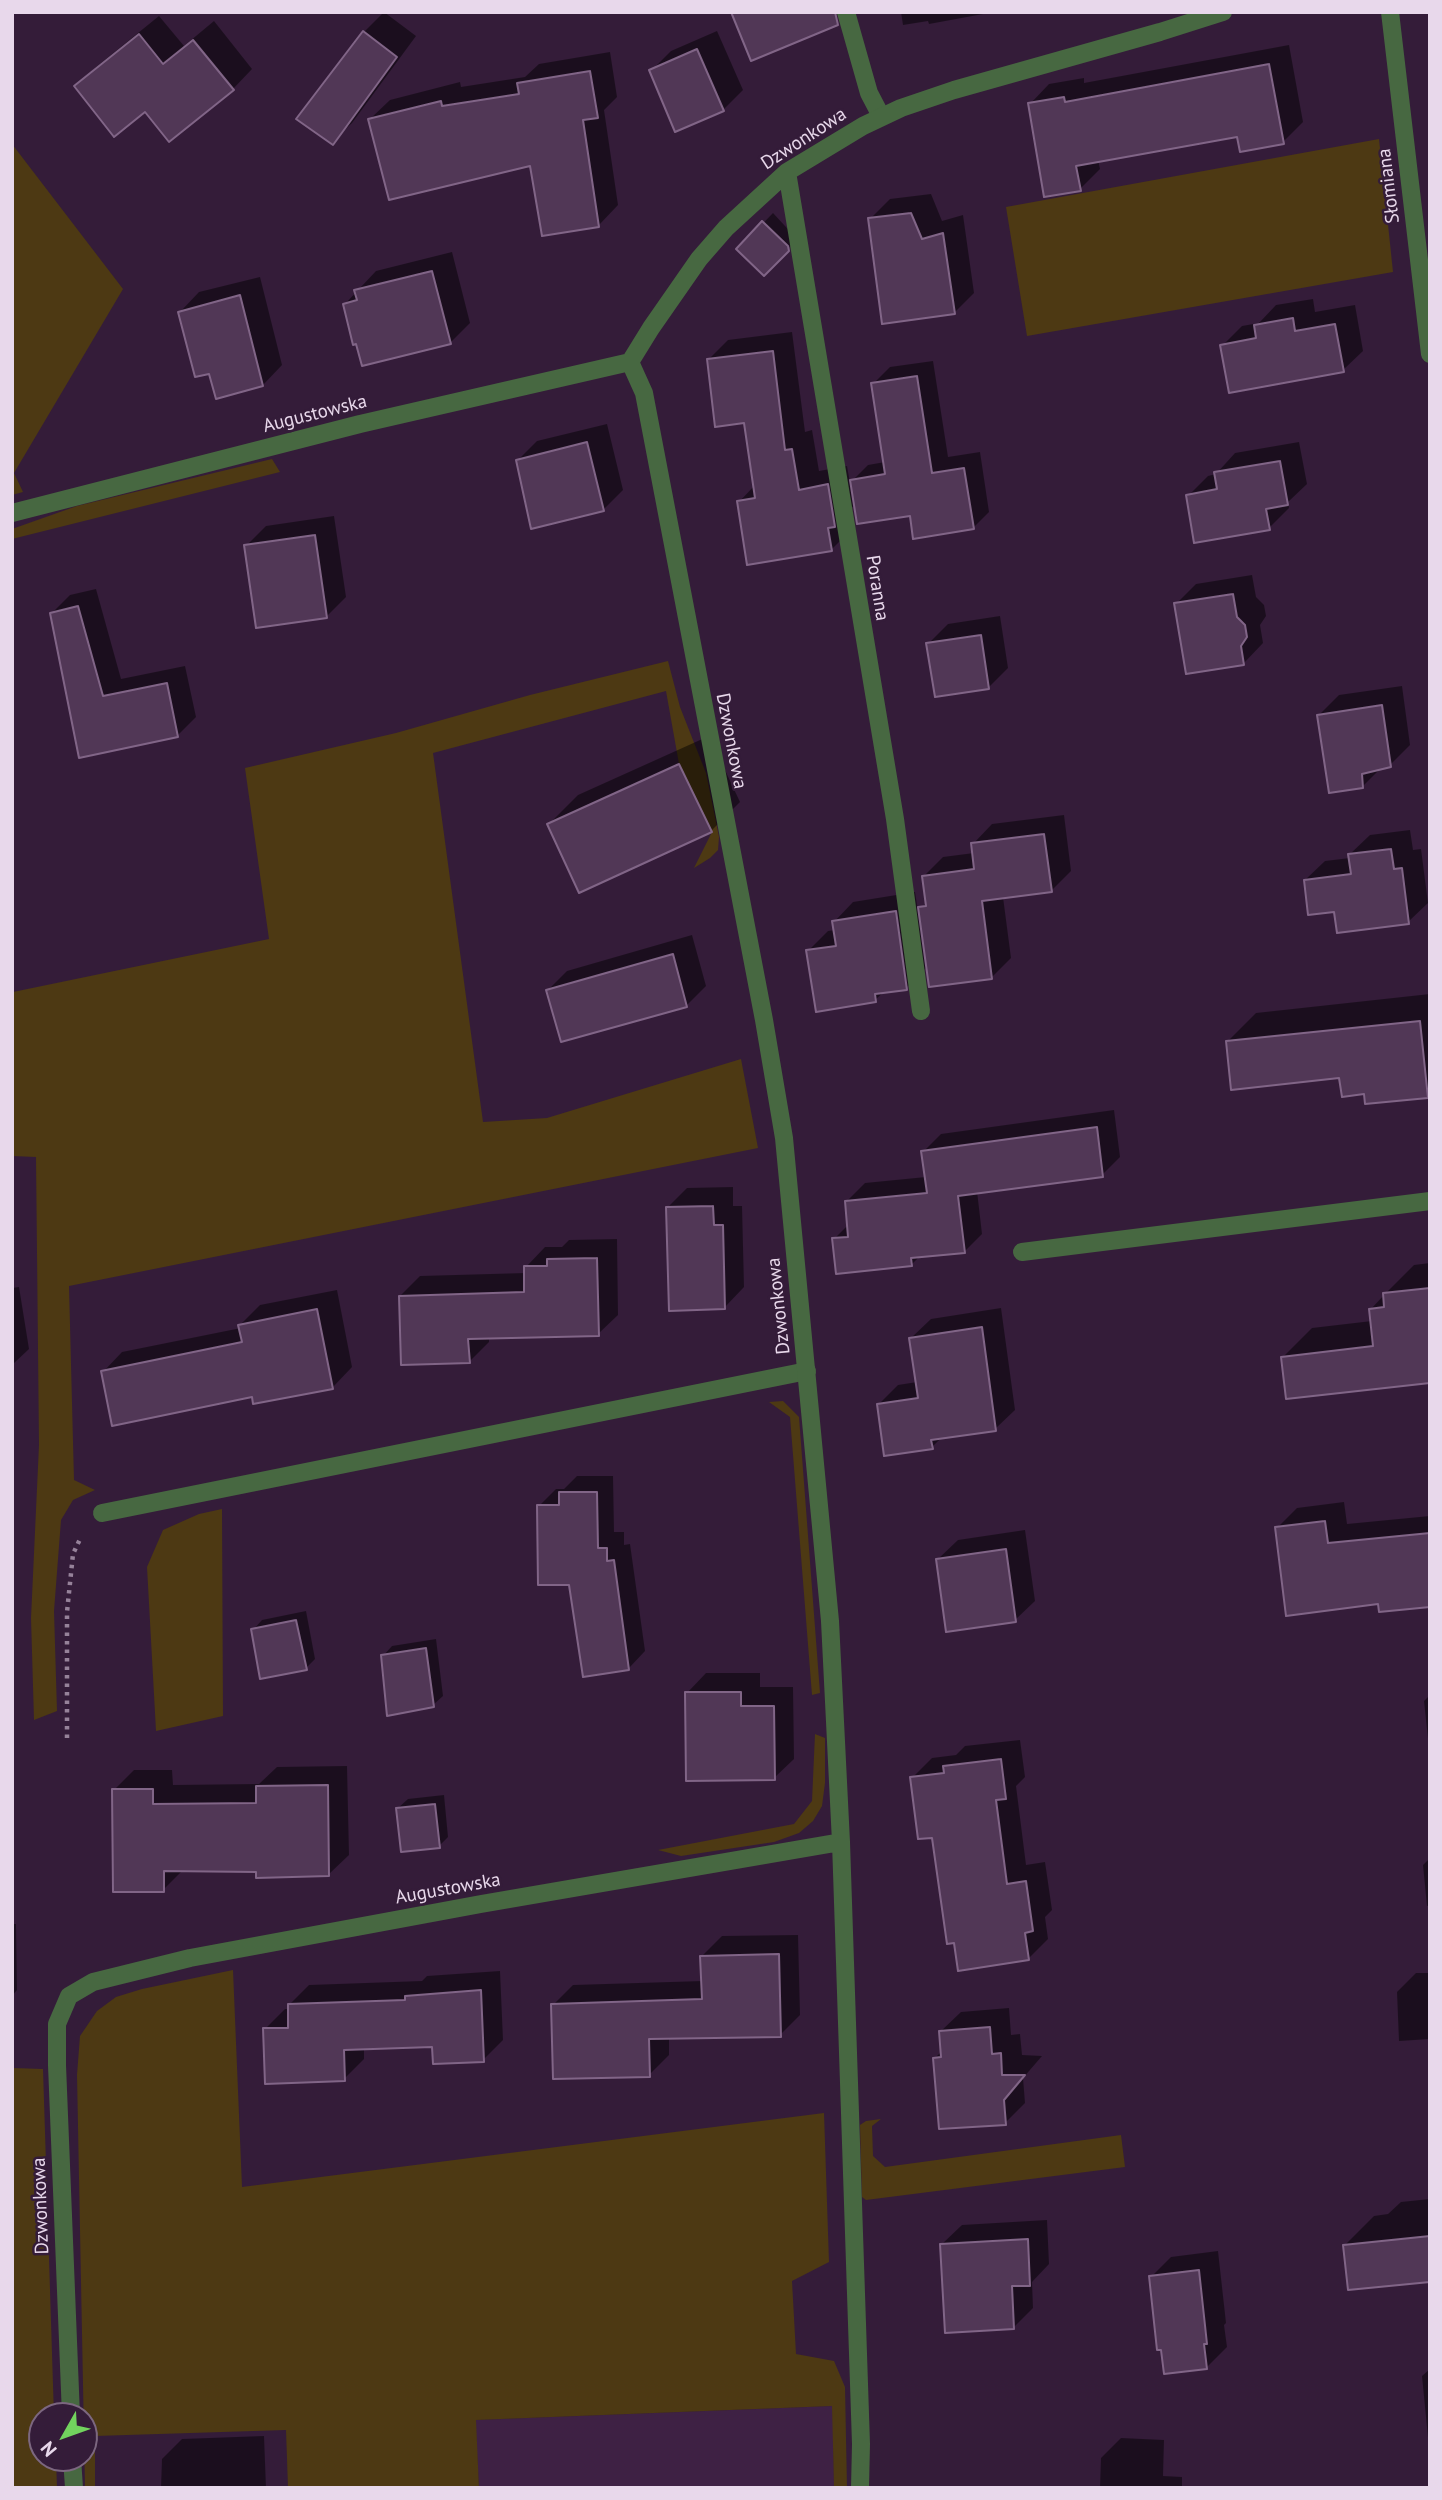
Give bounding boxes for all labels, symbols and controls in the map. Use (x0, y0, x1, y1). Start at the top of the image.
street label: Dzwonkowa (757, 103, 851, 175)
street label: Słomiana (1373, 147, 1405, 225)
street label: Augustowska (261, 390, 369, 438)
street label: Poranna (861, 554, 893, 622)
street label: Dzwonkowa (711, 691, 751, 791)
street label: Dzwonkowa (763, 1257, 795, 1355)
street label: Augustowska (394, 1869, 502, 1909)
street label: Dzwonkowa (28, 2157, 54, 2255)
north arrow (28, 2402, 98, 2472)
text: N (35, 2437, 62, 2462)

